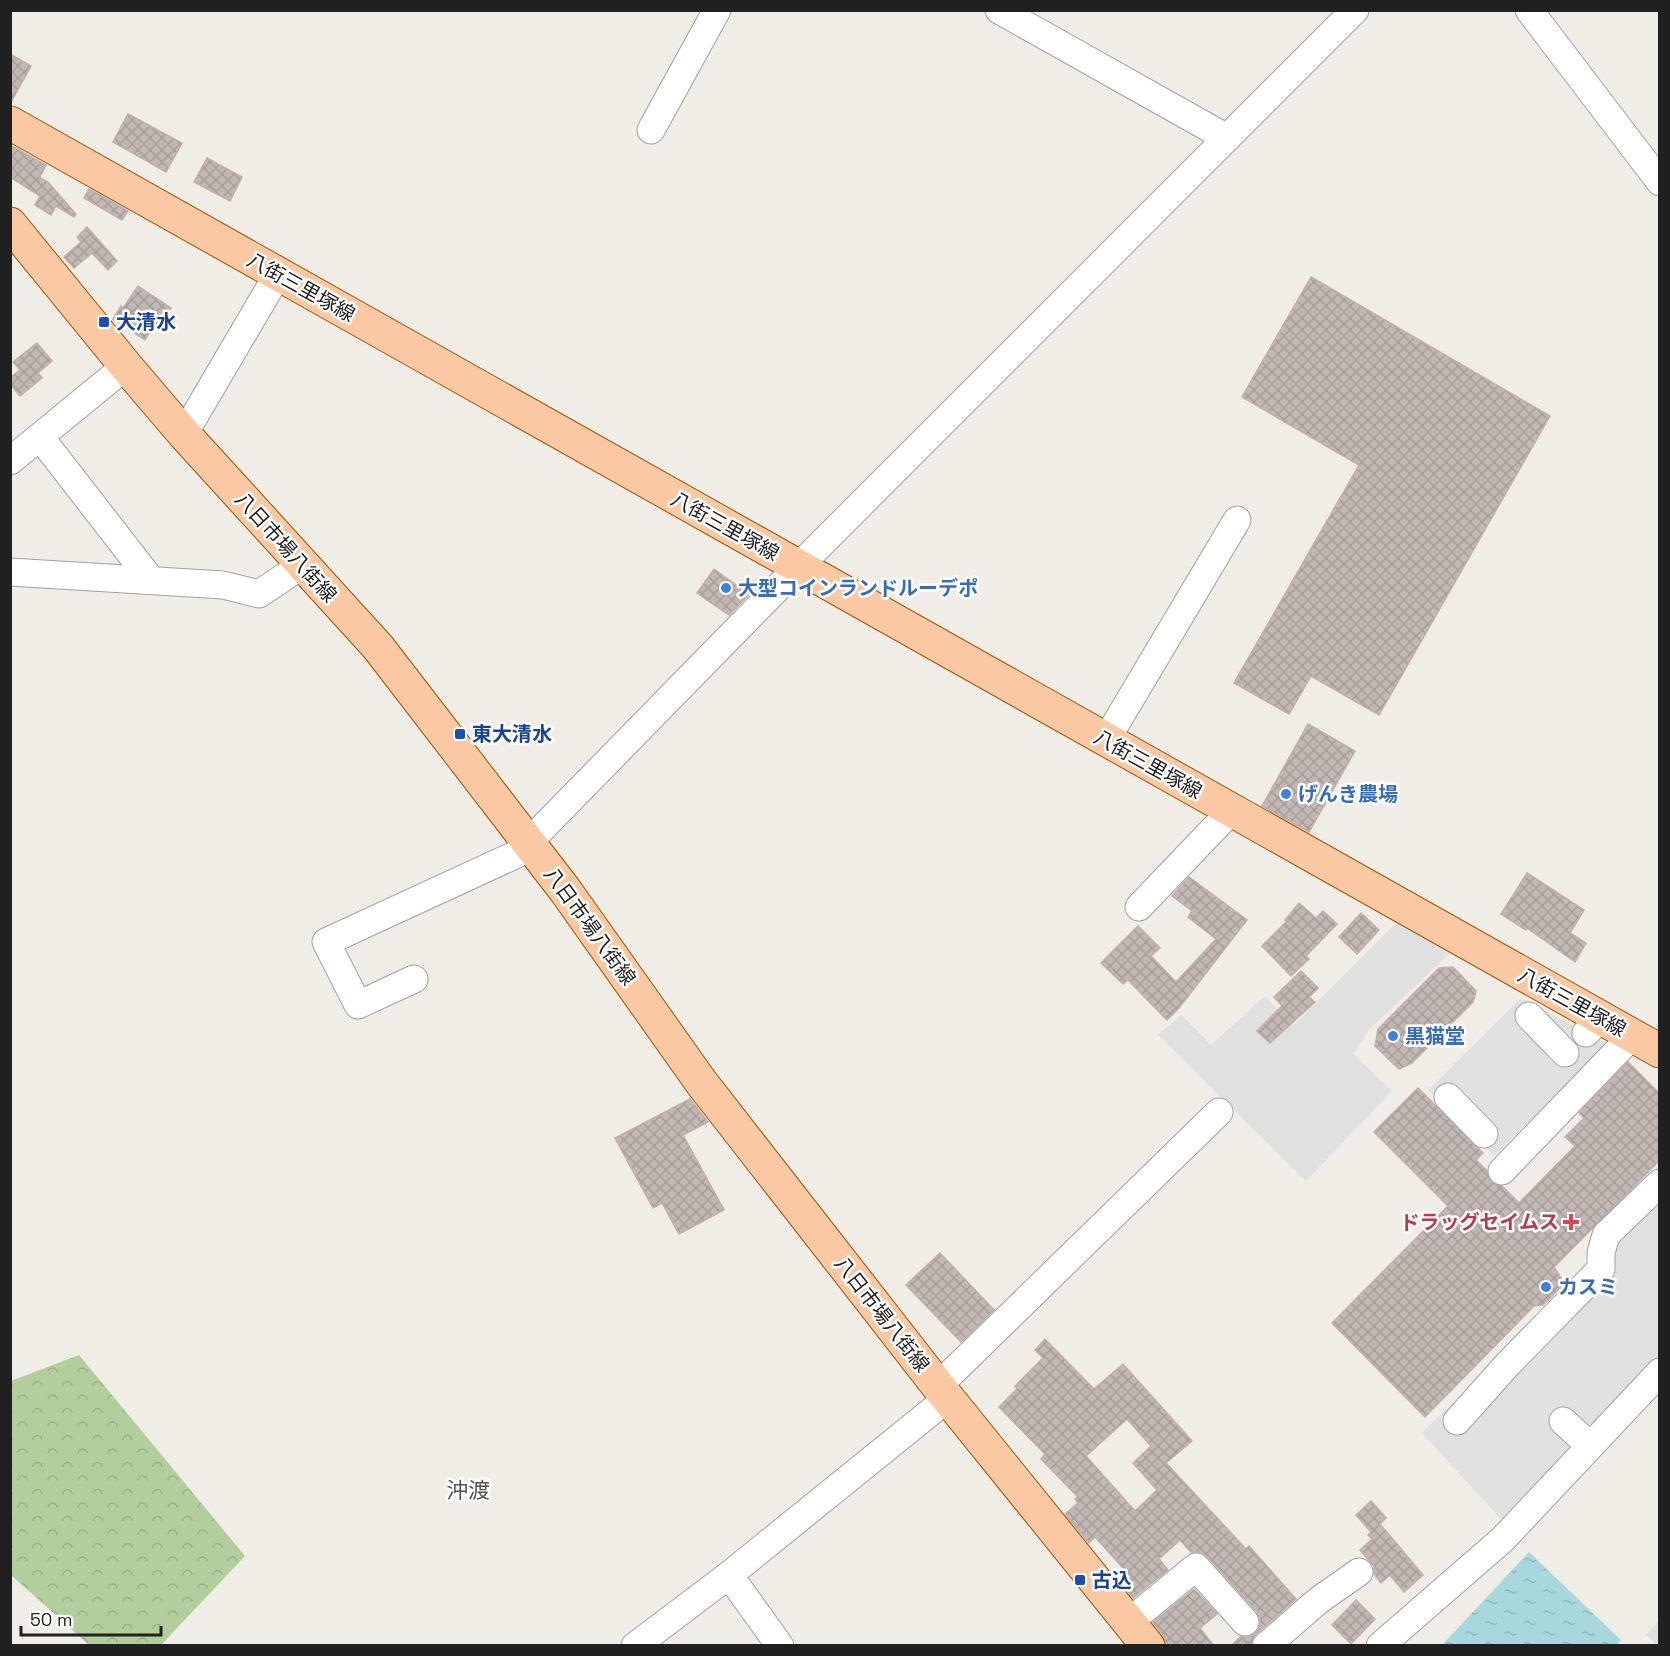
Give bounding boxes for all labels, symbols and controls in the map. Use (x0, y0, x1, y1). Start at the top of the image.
street label: 八街三里塚線 (242, 247, 360, 327)
place label: 大清水 (116, 309, 176, 335)
marker: 大清水 (97, 315, 111, 329)
street label: 八日市場八街線 (229, 486, 343, 608)
street label: 八街三里塚線 (666, 486, 784, 566)
place label: 大型コインランドルーデポ (738, 575, 978, 601)
marker: 大型コインランドルーデポ (719, 581, 733, 595)
place label: 東大清水 (472, 721, 552, 747)
street label: 八街三里塚線 (1089, 724, 1207, 804)
marker: 東大清水 (453, 727, 467, 741)
place label: げんき農場 (1298, 781, 1398, 807)
marker: げんき農場 (1279, 787, 1293, 801)
street label: 八日市場八街線 (538, 862, 642, 990)
street label: 八街三里塚線 (1513, 962, 1631, 1042)
place label: 黒猫堂 (1405, 1023, 1465, 1049)
marker: 黒猫堂 (1386, 1029, 1400, 1043)
place label: ドラッグセイムス (1399, 1209, 1559, 1235)
marker: ドラッグセイムス (1564, 1215, 1578, 1229)
street label: 八日市場八街線 (829, 1251, 935, 1377)
place label: カスミ (1558, 1274, 1618, 1300)
marker: カスミ (1539, 1280, 1553, 1294)
district label: 沖渡 (446, 1476, 490, 1504)
place label: 古込 (1092, 1567, 1132, 1593)
marker: 古込 (1073, 1573, 1087, 1587)
scale bar (21, 1599, 160, 1637)
text: 50 m (30, 1608, 72, 1631)

